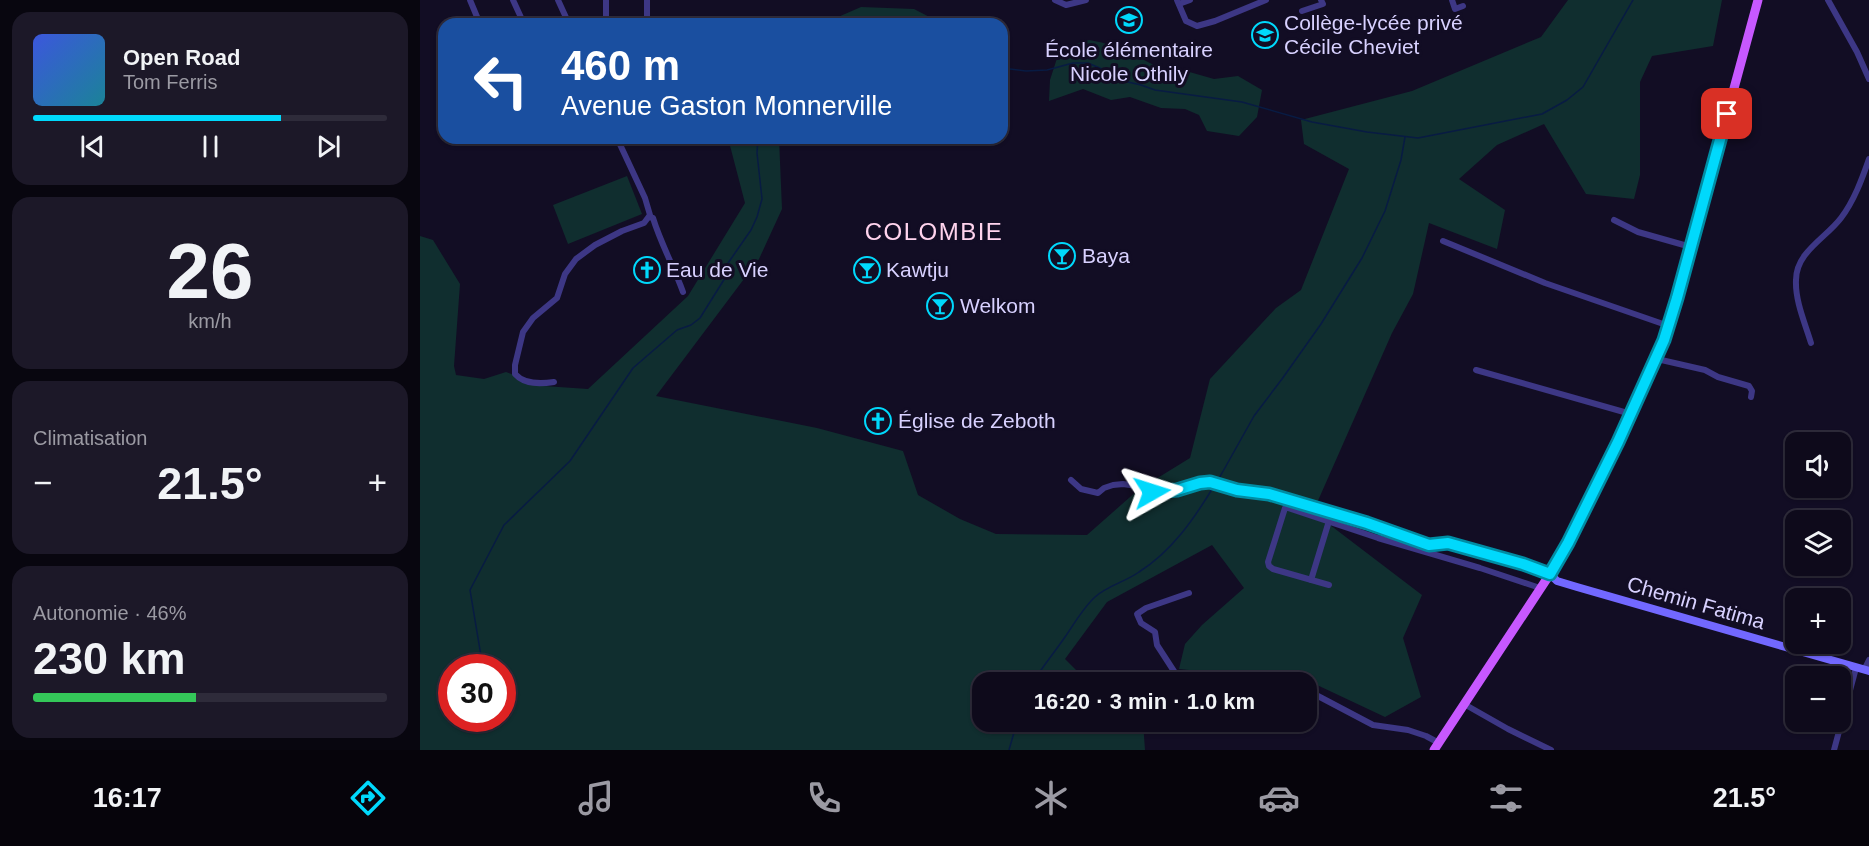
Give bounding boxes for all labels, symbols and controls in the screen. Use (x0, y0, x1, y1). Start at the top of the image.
school or university icon: École élémentaire Nicole Othily (1114, 5, 1144, 35)
place label: Collège-lycée privé Cécile Cheviet (1284, 11, 1463, 58)
school or university icon: Collège-lycée privé Cécile Cheviet (1250, 20, 1280, 50)
place label: École élémentaire Nicole Othily (1045, 38, 1213, 85)
icon: left (462, 42, 540, 120)
text: 460 m (561, 42, 680, 89)
text: Open Road (123, 45, 240, 70)
text: Tom Ferris (123, 71, 217, 93)
pin (1701, 88, 1752, 139)
text: Avenue Gaston Monnerville (561, 91, 892, 121)
icon: arrive (1710, 97, 1743, 130)
icon: previous (76, 130, 109, 163)
icon: pause (194, 130, 227, 163)
icon: next (312, 130, 345, 163)
district label: COLOMBIE (865, 218, 1003, 245)
text: 26 (167, 227, 253, 315)
bar icon: Baya (1047, 241, 1077, 271)
place label: Baya (1082, 244, 1130, 267)
church icon: Eau de Vie (632, 255, 662, 285)
bar icon: Kawtju (852, 255, 882, 285)
place label: Eau de Vie (666, 258, 768, 281)
place label: Kawtju (886, 258, 949, 281)
bar icon: Welkom (925, 291, 955, 321)
place label: Welkom (960, 294, 1035, 317)
text: km/h (188, 310, 232, 332)
church icon: Église de Zeboth (863, 406, 893, 436)
place label: Église de Zeboth (898, 409, 1056, 432)
text: Climatisation (33, 427, 147, 449)
map controls (1785, 432, 1851, 732)
button: sound (1785, 432, 1851, 498)
text: 21.5° (157, 458, 263, 509)
position arrow (1120, 460, 1184, 524)
text: − (33, 464, 52, 501)
text: + (368, 464, 387, 501)
button: layers (1785, 510, 1851, 576)
street label: Chemin Fatima (1625, 572, 1768, 633)
button: + (1785, 588, 1851, 654)
text: Autonomie · 46% (33, 602, 186, 624)
text: 230 km (33, 633, 186, 684)
speed limit sign: 30 (438, 654, 516, 732)
button: − (1785, 666, 1851, 732)
text: 16:20 · 3 min · 1.0 km (1034, 689, 1255, 714)
icon: directions (347, 777, 389, 819)
icon: music (575, 777, 617, 819)
icon: phone (803, 777, 845, 819)
icon: climate (1030, 777, 1072, 819)
icon: car (1258, 777, 1300, 819)
icon: filters (1485, 777, 1527, 819)
text: 16:17 (93, 783, 162, 813)
text: 21.5° (1713, 783, 1776, 813)

